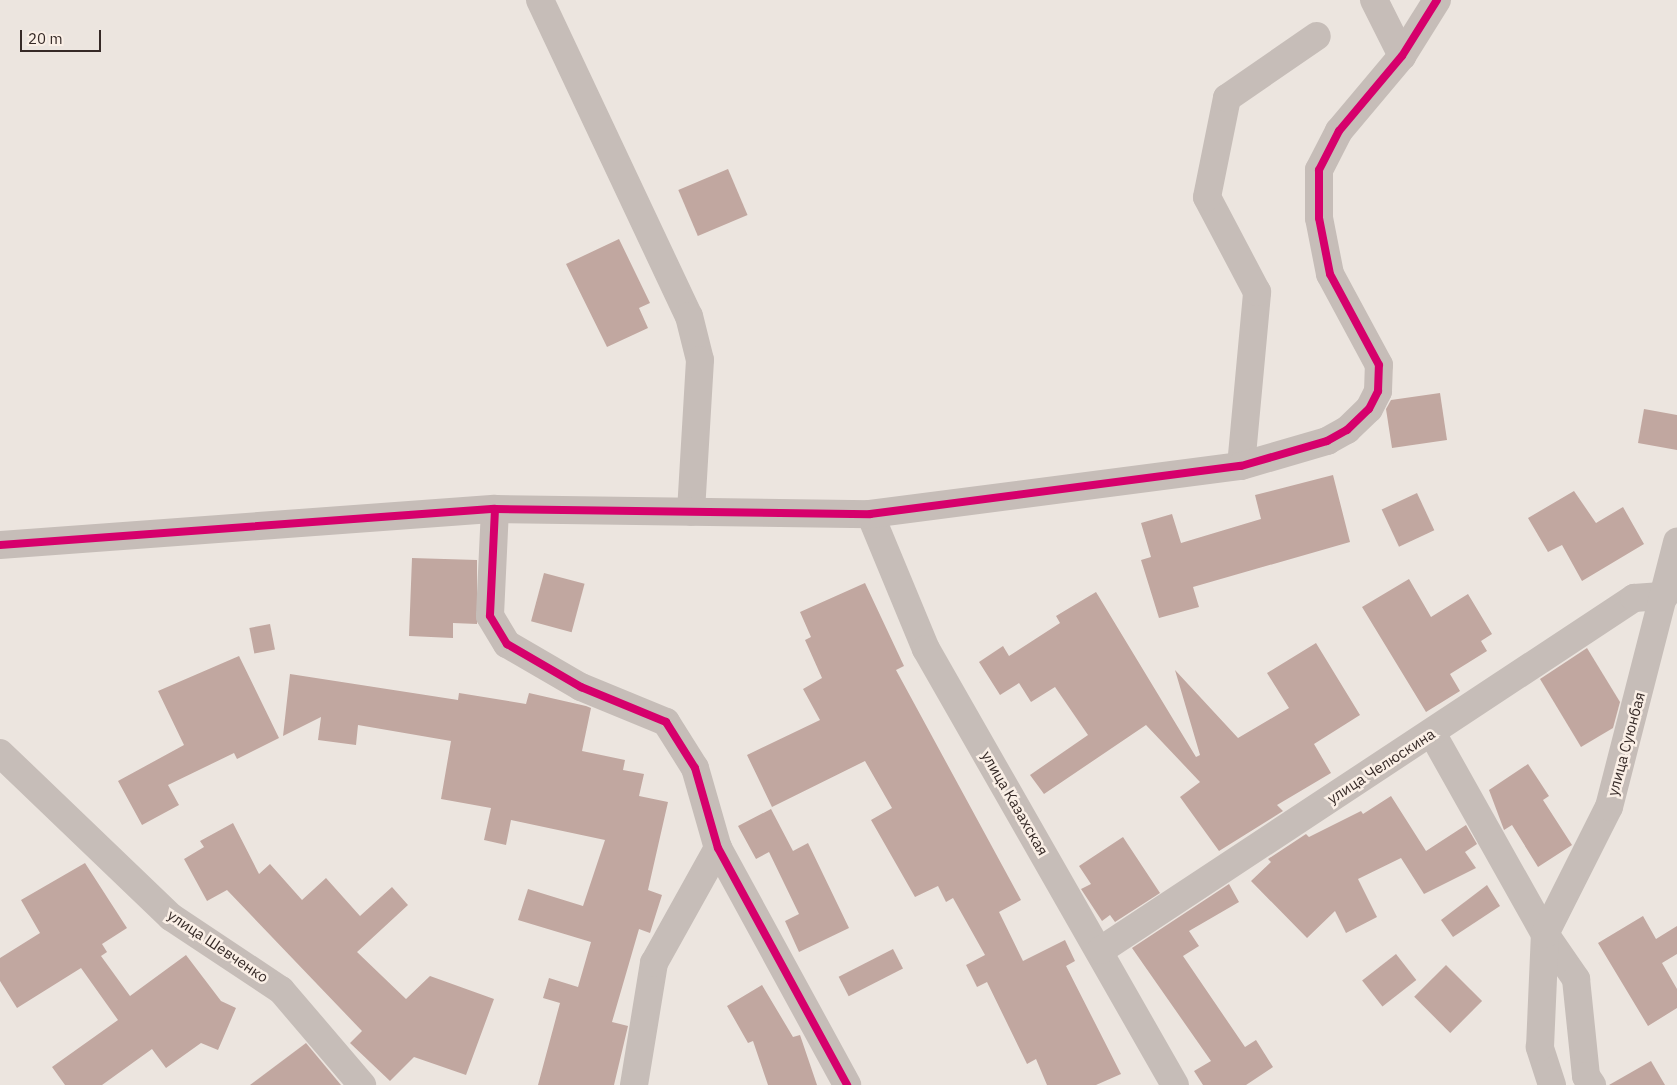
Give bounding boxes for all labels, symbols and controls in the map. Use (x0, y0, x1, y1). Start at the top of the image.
scale bar (22, 20, 104, 52)
text: 20 m (28, 29, 63, 48)
street label: улица Суюнбая (1603, 690, 1649, 798)
street label: улица Челюскина (1324, 725, 1438, 807)
street label: улица Казахская (978, 748, 1052, 858)
street label: улица Шевченко (164, 906, 272, 986)

